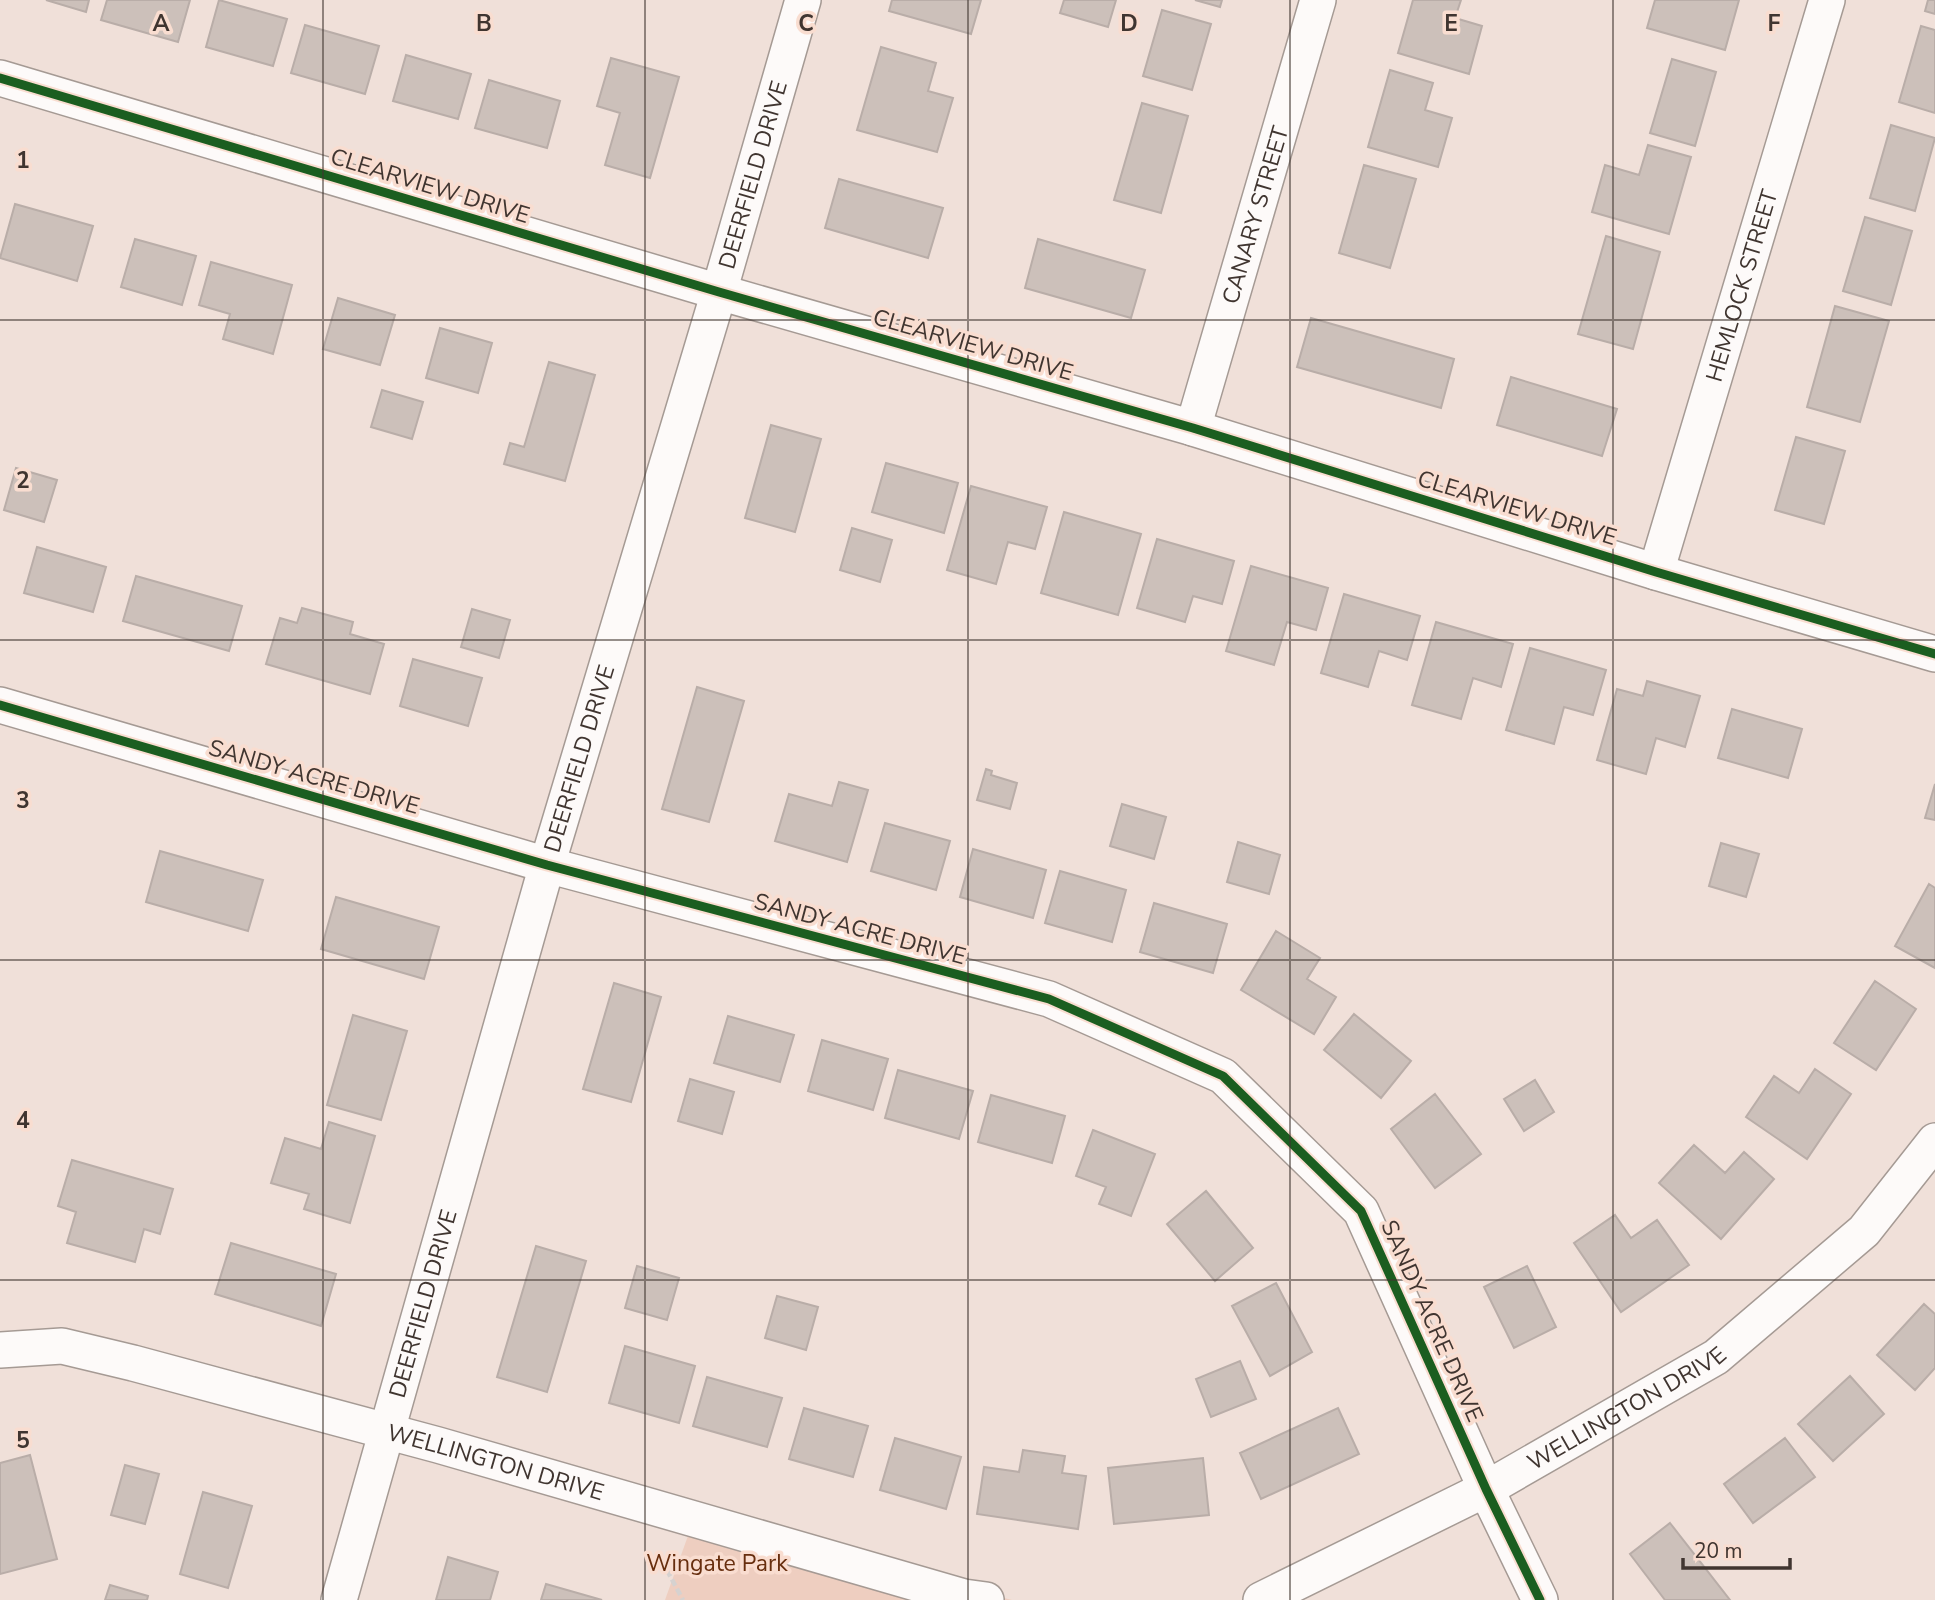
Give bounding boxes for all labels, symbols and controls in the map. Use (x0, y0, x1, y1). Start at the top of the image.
text: A (152, 8, 170, 39)
text: B (476, 8, 492, 39)
text: C (798, 8, 814, 39)
text: D (1120, 8, 1138, 39)
text: E (1444, 8, 1458, 39)
text: F (1768, 8, 1781, 39)
street label: DEERFIELD DRIVE (711, 77, 794, 273)
street label: CANARY STREET (1215, 122, 1296, 308)
street label: CLEARVIEW DRIVE (327, 141, 533, 231)
text: 1 (16, 145, 30, 176)
street label: HEMLOCK STREET (1698, 186, 1785, 385)
street label: CLEARVIEW DRIVE (869, 302, 1077, 388)
street label: CLEARVIEW DRIVE (1414, 463, 1620, 553)
text: 2 (16, 465, 30, 496)
street label: DEERFIELD DRIVE (536, 661, 622, 856)
street label: SANDY ACRE DRIVE (205, 732, 423, 822)
text: 3 (16, 785, 30, 816)
street label: SANDY ACRE DRIVE (751, 886, 969, 972)
text: 4 (16, 1105, 30, 1136)
street label: DEERFIELD DRIVE (381, 1206, 464, 1401)
street label: SANDY ACRE DRIVE (1374, 1215, 1490, 1427)
street label: WELLINGTON DRIVE (1522, 1339, 1733, 1478)
street label: WELLINGTON DRIVE (384, 1417, 608, 1508)
text: 5 (16, 1425, 30, 1456)
scale bar (1683, 1526, 1790, 1570)
text: 20 m (1694, 1537, 1743, 1565)
park label: Wingate Park (646, 1548, 788, 1579)

